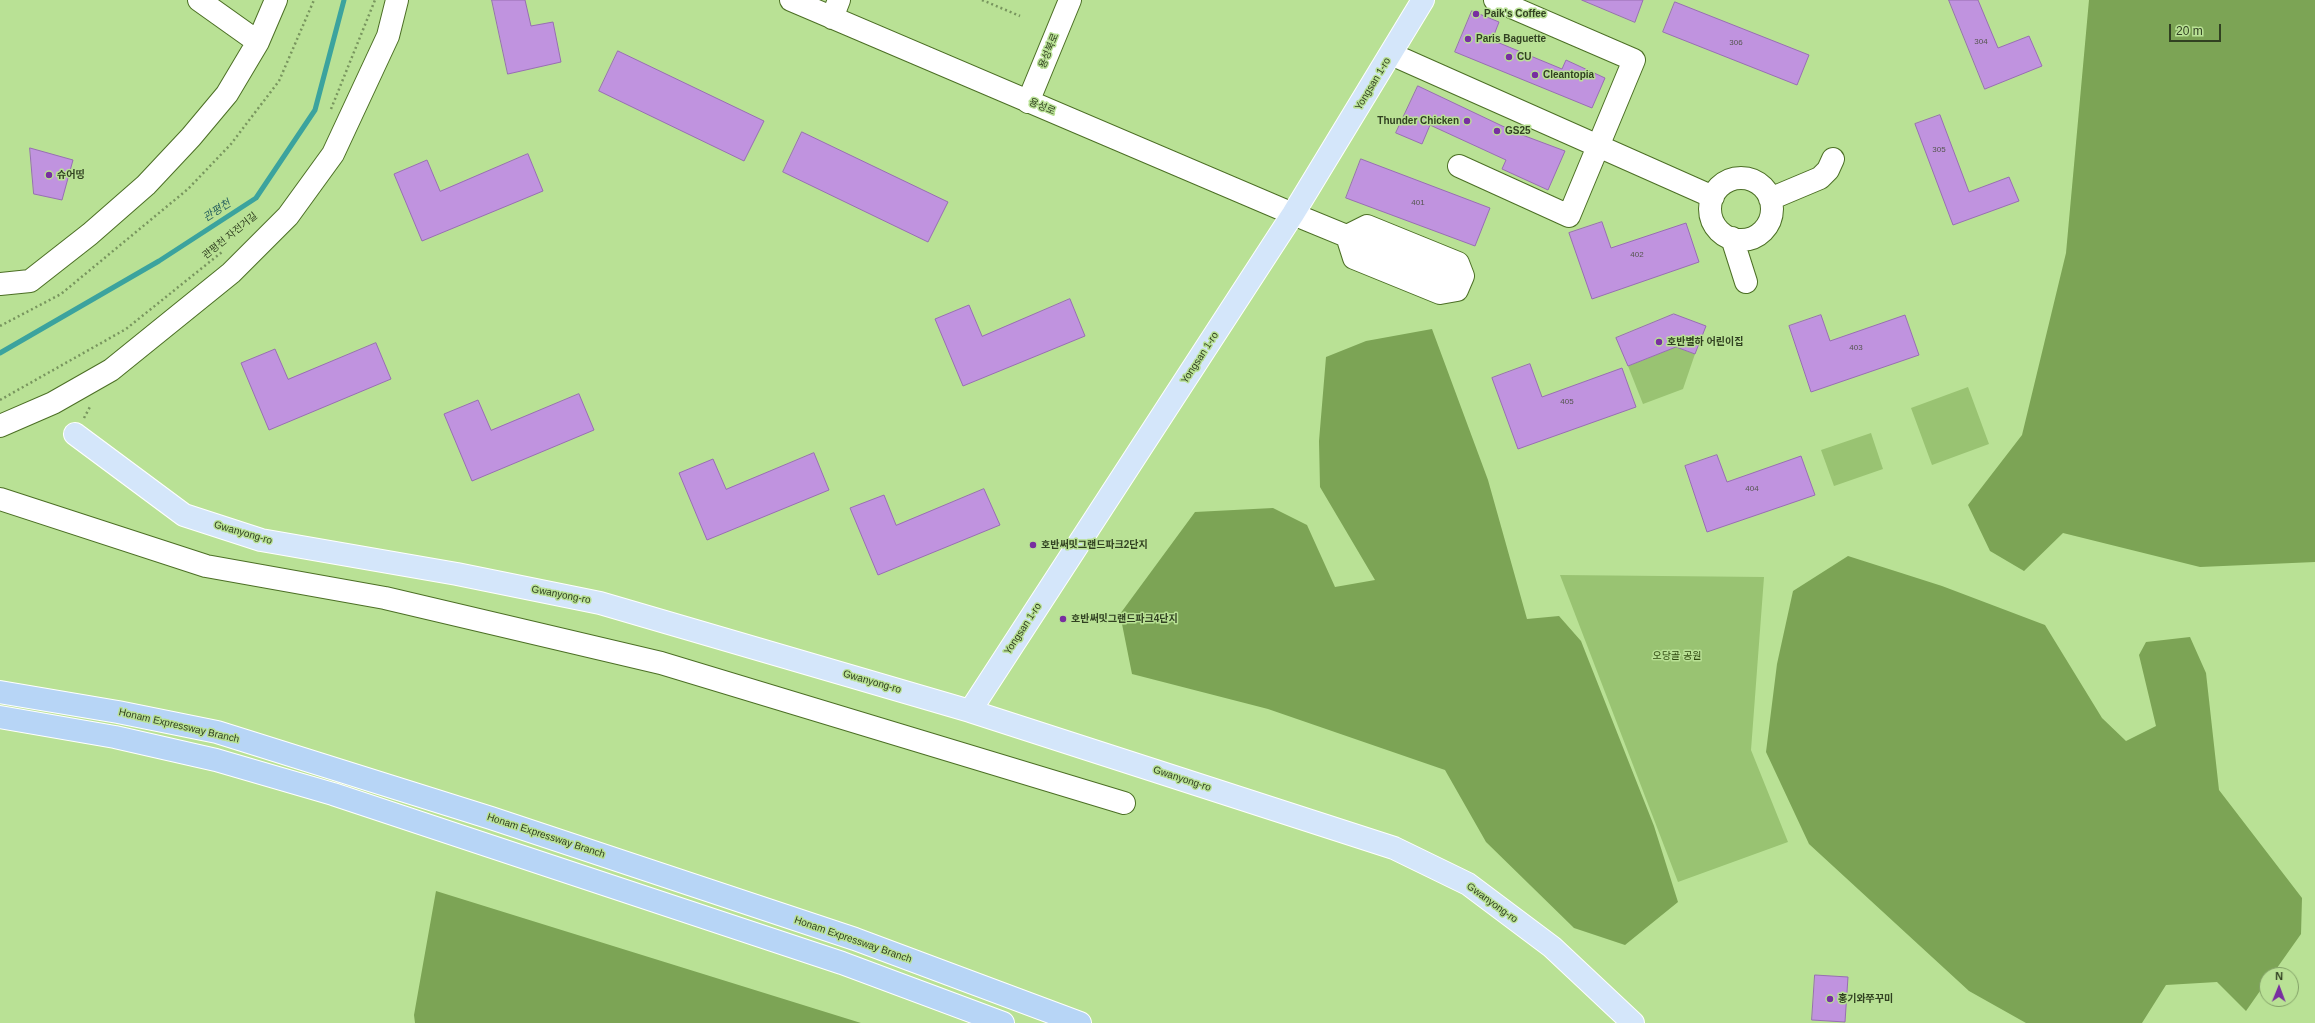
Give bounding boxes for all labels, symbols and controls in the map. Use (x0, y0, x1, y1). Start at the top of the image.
place label: Paik's Coffee (1484, 8, 1546, 20)
marker: Paik's Coffee (1471, 9, 1481, 19)
scale bar (2171, 16, 2223, 42)
text: 20 m (2176, 24, 2203, 38)
street label: 용성북로 (1037, 32, 1061, 70)
place label: Paris Baguette (1476, 33, 1546, 45)
marker: Paris Baguette (1463, 34, 1473, 44)
house number: 304 (1974, 37, 1988, 47)
house number: 306 (1729, 38, 1743, 48)
place label: CU (1517, 51, 1531, 63)
marker: CU (1504, 52, 1514, 62)
street label: Yongsan 1-ro (1353, 56, 1393, 112)
place label: Cleantopia (1543, 69, 1594, 81)
marker: Cleantopia (1530, 70, 1540, 80)
street label: 용성로 (1027, 96, 1057, 118)
place label: Thunder Chicken (1377, 115, 1459, 127)
marker: Thunder Chicken (1462, 116, 1472, 126)
place label: GS25 (1505, 125, 1531, 137)
marker: GS25 (1492, 126, 1502, 136)
house number: 305 (1932, 145, 1946, 155)
place label: 슈어띵 (57, 169, 85, 181)
marker: 슈어띵 (44, 170, 54, 180)
water label: 관평천 (201, 197, 233, 225)
house number: 401 (1411, 198, 1425, 208)
street label: 관평천 자전거길 (200, 210, 260, 262)
house number: 402 (1630, 250, 1644, 260)
street label: Yongsan 1-ro (1179, 330, 1221, 386)
place label: 호반별하 어린이집 (1667, 336, 1743, 348)
marker: 호반별하 어린이집 (1654, 337, 1664, 347)
house number: 403 (1849, 343, 1863, 353)
house number: 405 (1560, 397, 1574, 407)
house number: 404 (1745, 484, 1759, 494)
street label: Gwanyong-ro (212, 519, 274, 547)
place label: 호반써밋그랜드파크2단지 (1041, 539, 1148, 551)
marker: 호반써밋그랜드파크2단지 (1028, 540, 1038, 550)
street label: Gwanyong-ro (530, 583, 592, 607)
street label: Yongsan 1-ro (1002, 601, 1044, 657)
place label: 호반써밋그랜드파크4단지 (1071, 613, 1178, 625)
marker: 호반써밋그랜드파크4단지 (1058, 614, 1068, 624)
park label: 오당골 공원 (1653, 650, 1701, 662)
street label: Gwanyong-ro (841, 668, 903, 696)
street label: Honam Expressway Branch (118, 706, 240, 746)
street label: Gwanyong-ro (1152, 764, 1212, 794)
street label: Honam Expressway Branch (485, 811, 607, 861)
street label: Gwanyong-ro (1464, 881, 1520, 925)
street label: Honam Expressway Branch (793, 914, 913, 966)
north arrow (2259, 967, 2299, 1007)
text: N (2275, 970, 2283, 982)
place label: 홍기와쭈꾸미 (1838, 993, 1893, 1005)
marker: 홍기와쭈꾸미 (1825, 994, 1835, 1004)

